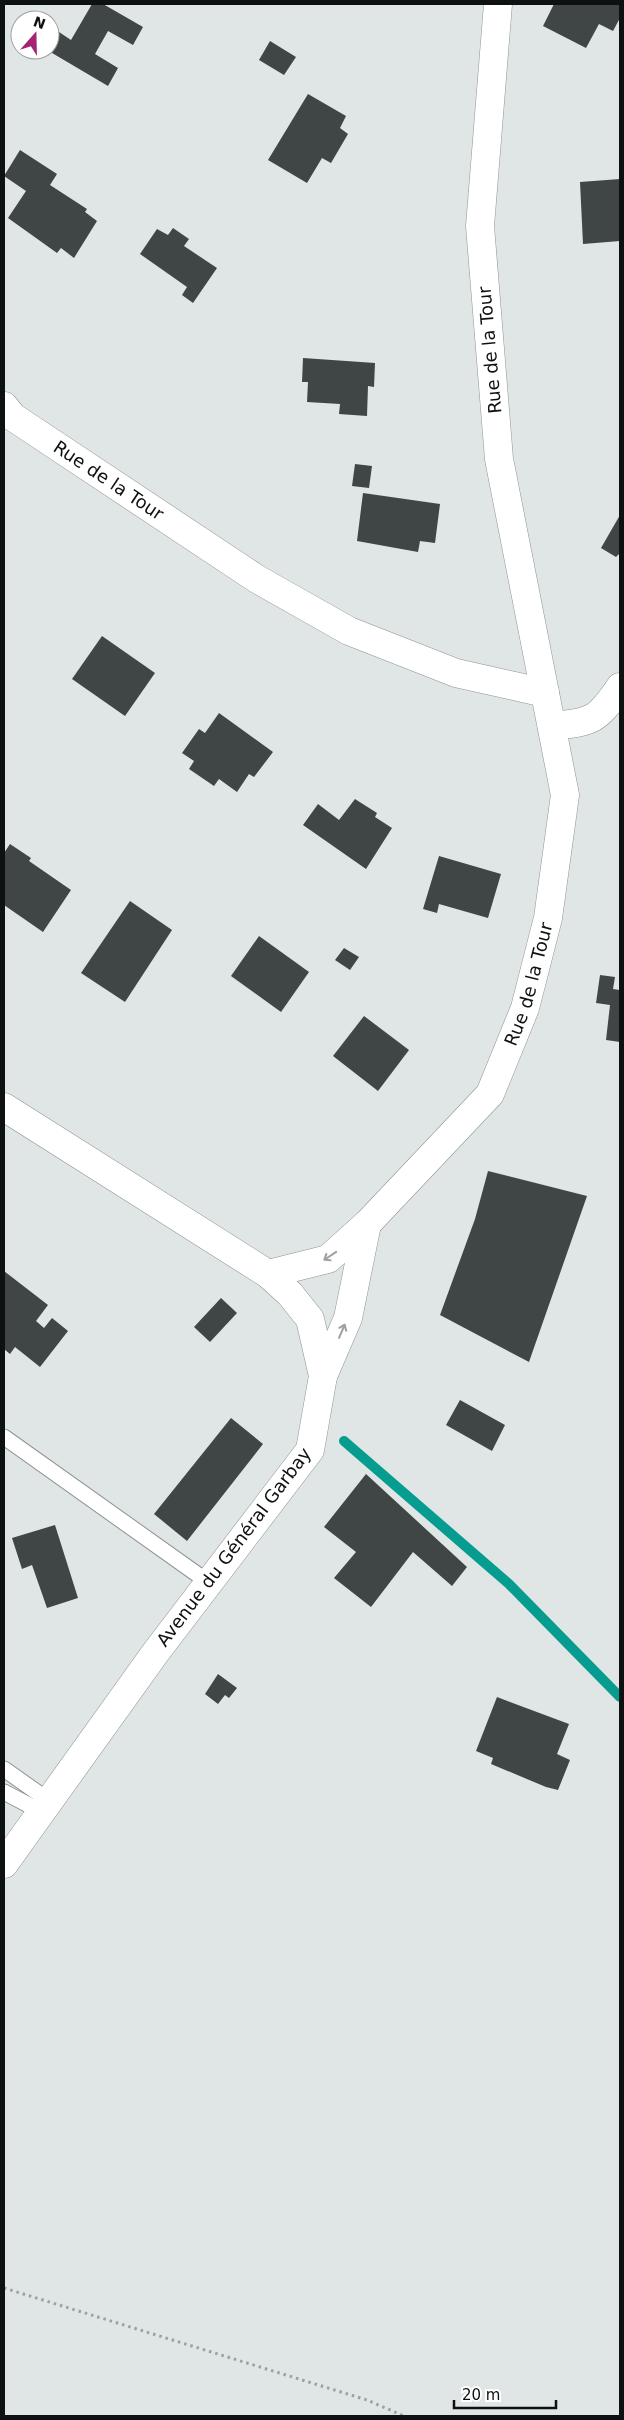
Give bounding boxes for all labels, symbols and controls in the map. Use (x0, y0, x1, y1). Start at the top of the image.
north arrow (10, 10, 60, 60)
text: N (31, 13, 48, 32)
street label: Rue de la Tour (473, 285, 506, 415)
street label: Rue de la Tour (50, 436, 168, 524)
street label: Rue de la Tour (500, 920, 557, 1049)
one-way arrow (323, 1251, 337, 1261)
one-way arrow (338, 1324, 348, 1339)
street label: Avenue du Général Garbay (152, 1443, 315, 1650)
scale bar (454, 2378, 556, 2410)
text: 20 m (462, 2386, 500, 2404)

